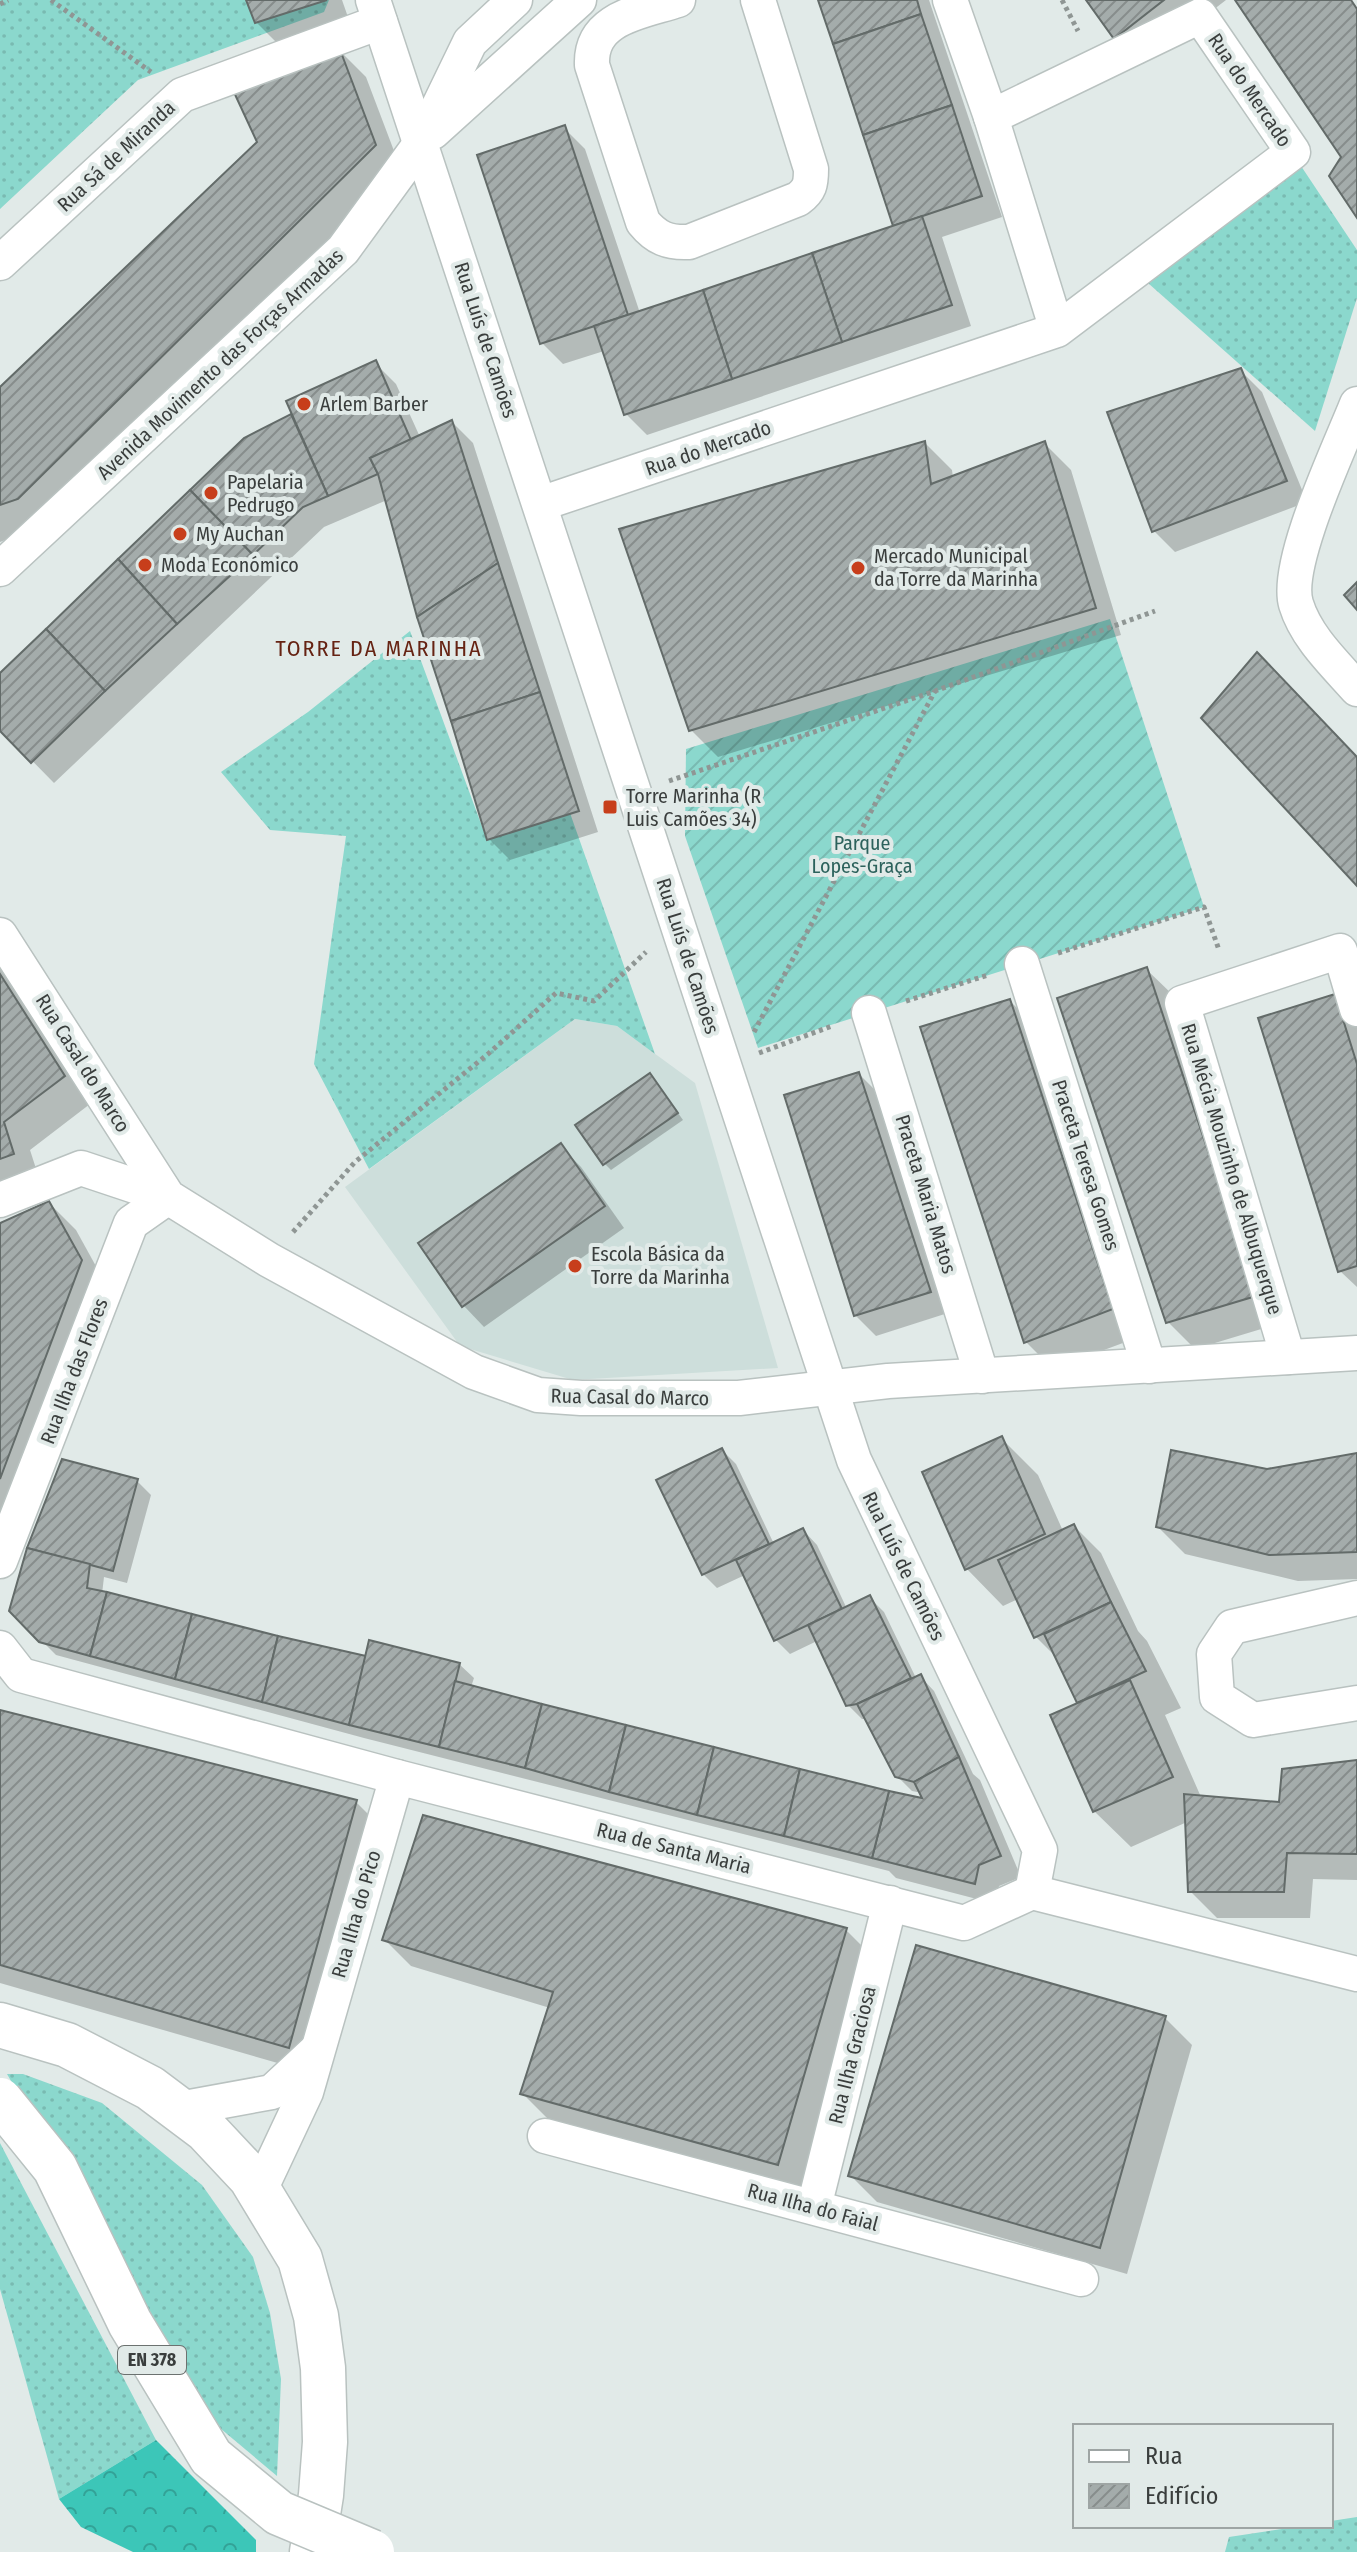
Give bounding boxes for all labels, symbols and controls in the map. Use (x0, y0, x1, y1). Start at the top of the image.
street label: Rua do Mercado (1203, 29, 1297, 151)
street label: Rua Sá de Miranda (52, 95, 180, 217)
street label: Avenida Movimento das Forças Armadas (92, 244, 348, 484)
street label: Rua Luís de Camões (449, 259, 523, 421)
place label: Arlem Barber (320, 392, 428, 416)
marker: Arlem Barber (295, 395, 313, 413)
street label: Rua do Mercado (642, 415, 774, 481)
place label: Papelaria Pedrugo (227, 470, 304, 517)
marker: Papelaria Pedrugo (202, 484, 220, 502)
place label: My Auchan (196, 522, 284, 546)
marker: My Auchan (171, 525, 189, 543)
place label: Mercado Municipal da Torre da Marinha (874, 544, 1038, 591)
place label: Moda Económico (161, 553, 299, 577)
marker: Moda Económico (136, 556, 154, 574)
marker: Mercado Municipal da Torre da Marinha (849, 559, 867, 577)
district label: TORRE DA MARINHA (275, 635, 483, 662)
place label: Torre Marinha (R Luis Camões 34) (626, 784, 761, 831)
marker: Torre Marinha (R Luis Camões 34) (601, 798, 619, 816)
park label: Parque Lopes-Graça (812, 831, 912, 878)
street label: Rua Luís de Camões (651, 875, 725, 1037)
street label: Rua Casal do Marco (31, 989, 135, 1137)
street label: Rua Mécia Mouzinho de Albuquerque (1176, 1020, 1288, 1318)
street label: Praceta Teresa Gomes (1047, 1077, 1125, 1253)
street label: Praceta Maria Matos (890, 1112, 962, 1276)
place label: Escola Básica da Torre da Marinha (591, 1242, 730, 1289)
marker: Escola Básica da Torre da Marinha (566, 1257, 584, 1275)
street label: Rua Ilha das Flores (35, 1295, 113, 1447)
street label: Rua Casal do Marco (551, 1384, 709, 1410)
street label: Rua Luís de Camões (858, 1488, 950, 1644)
street label: Rua de Santa Maria (594, 1817, 754, 1879)
street label: Rua Ilha do Pico (326, 1847, 386, 1981)
street label: Rua Ilha Graciosa (823, 1984, 881, 2126)
street label: Rua Ilha do Faial (745, 2178, 881, 2236)
road number: EN 378 (118, 2346, 186, 2374)
legend (1073, 2424, 1333, 2528)
text: Rua (1145, 2442, 1182, 2470)
text: Edifício (1145, 2482, 1218, 2510)

